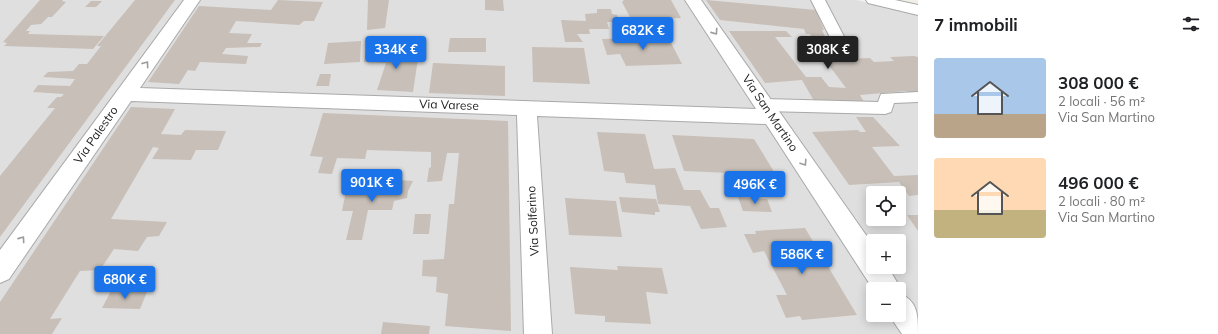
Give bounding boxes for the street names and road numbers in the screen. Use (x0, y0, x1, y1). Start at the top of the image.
street label: Via San Martino (739, 71, 802, 154)
street label: Via Varese (419, 96, 479, 113)
street label: Via Palestro (70, 103, 121, 166)
street label: Via Solferino (523, 185, 542, 257)

